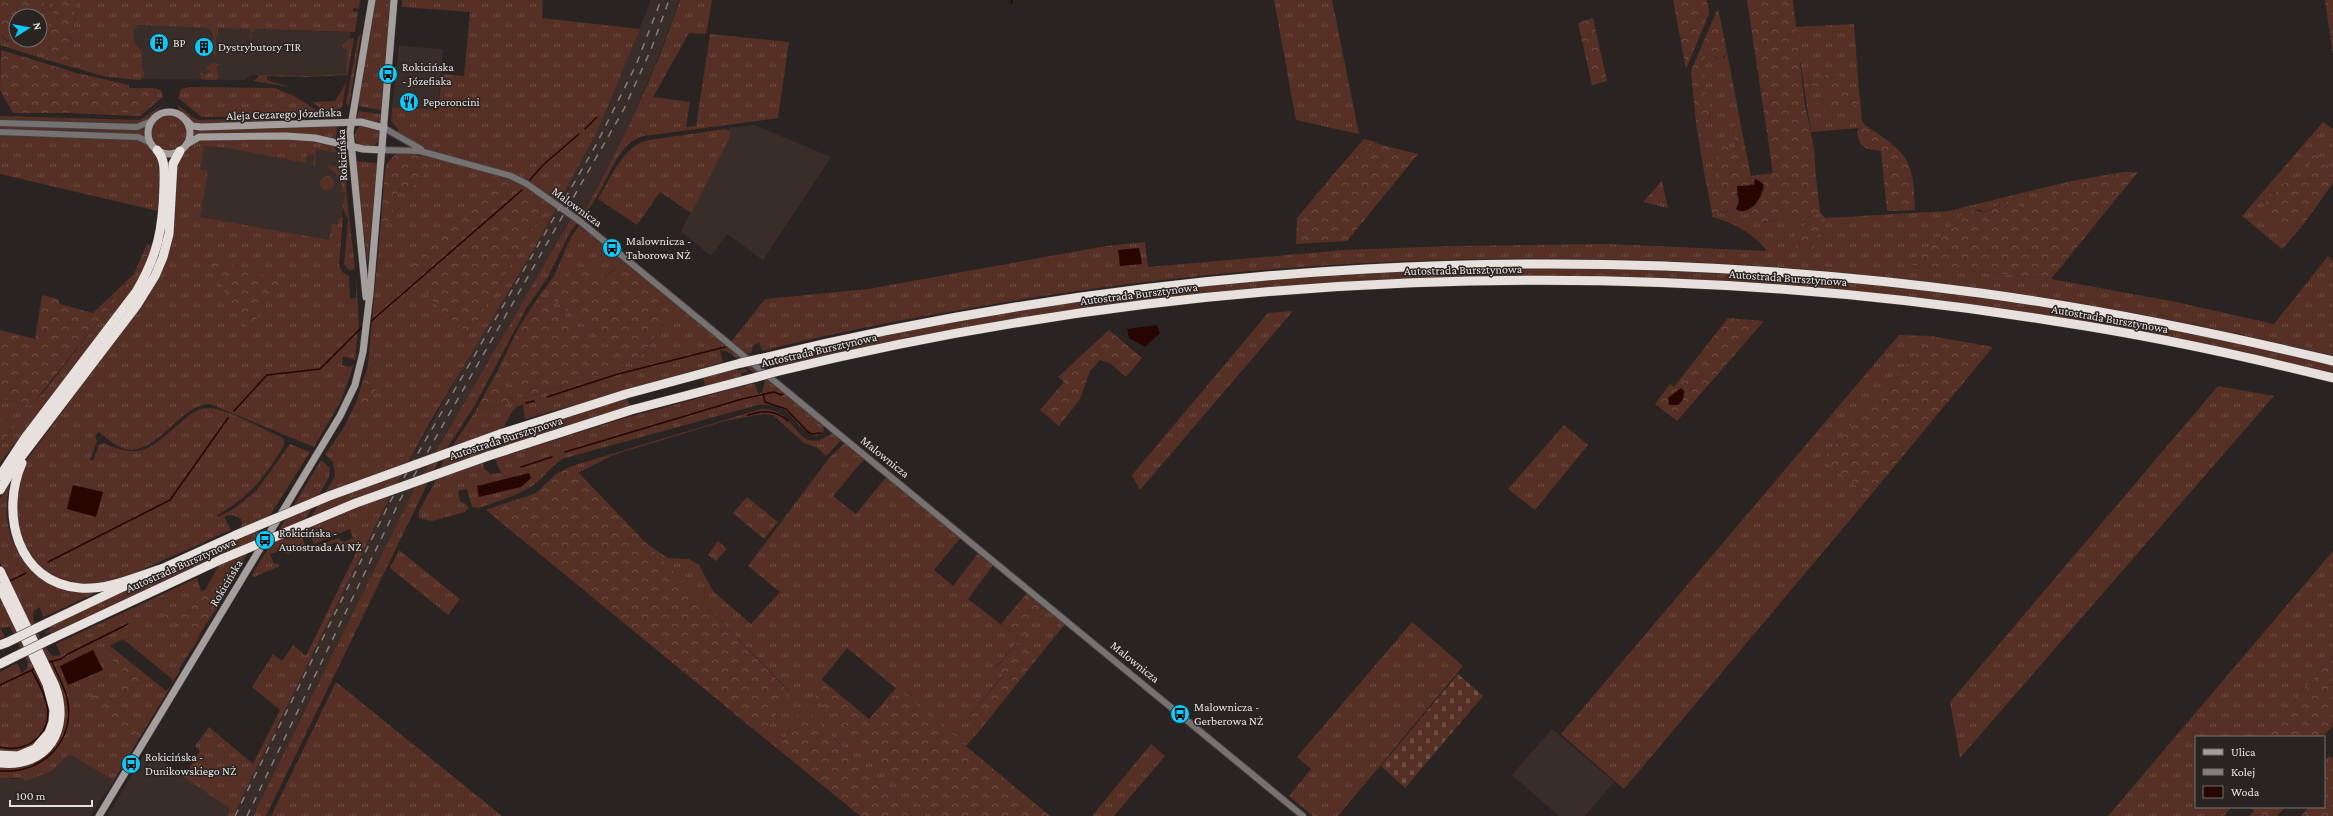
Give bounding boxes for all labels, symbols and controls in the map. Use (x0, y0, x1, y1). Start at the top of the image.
north arrow (8, 8, 48, 48)
text: N (31, 21, 45, 31)
building icon: BP (148, 32, 170, 54)
place label: BP (173, 36, 186, 50)
building icon: Dystrybutory TIR (193, 36, 215, 58)
place label: Dystrybutory TIR (218, 40, 301, 54)
place label: Rokicińska - Józefiaka (402, 60, 454, 88)
bus stop icon: Rokicińska - Józefiaka (377, 63, 399, 85)
restaurant icon: Peperoncini (398, 91, 420, 113)
place label: Peperoncini (423, 95, 480, 109)
street label: Aleja Cezarego Józefiaka (226, 105, 342, 123)
street label: Rokicińska (334, 128, 350, 181)
street label: Malownicza (549, 184, 605, 230)
place label: Malownicza - Taborowa NŻ (626, 234, 691, 262)
bus stop icon: Malownicza - Taborowa NŻ (601, 237, 623, 259)
street label: Autostrada Bursztynowa (1404, 262, 1523, 278)
street label: Autostrada Bursztynowa (1728, 267, 1848, 289)
street label: Autostrada Bursztynowa (1079, 280, 1199, 308)
street label: Autostrada Bursztynowa (2051, 302, 2170, 336)
street label: Autostrada Bursztynowa (760, 330, 879, 370)
street label: Autostrada Bursztynowa (448, 413, 565, 463)
street label: Malownicza (858, 433, 913, 481)
place label: Rokicińska - Autostrada A1 NŻ (279, 526, 362, 554)
bus stop icon: Rokicińska - Autostrada A1 NŻ (254, 529, 276, 551)
street label: Autostrada Bursztynowa (124, 534, 238, 595)
street label: Rokicińska (207, 557, 246, 609)
street label: Malownicza (1108, 638, 1163, 686)
place label: Malownicza - Gerberowa NŻ (1194, 700, 1263, 728)
bus stop icon: Malownicza - Gerberowa NŻ (1169, 703, 1191, 725)
legend (2195, 736, 2325, 808)
text: Ulica (2231, 745, 2256, 759)
place label: Rokicińska - Dunikowskiego NŻ (145, 750, 236, 778)
bus stop icon: Rokicińska - Dunikowskiego NŻ (120, 753, 142, 775)
text: Kolej (2231, 765, 2255, 779)
scale bar (10, 782, 92, 808)
text: Woda (2231, 785, 2260, 799)
text: 100 m (16, 789, 46, 803)

